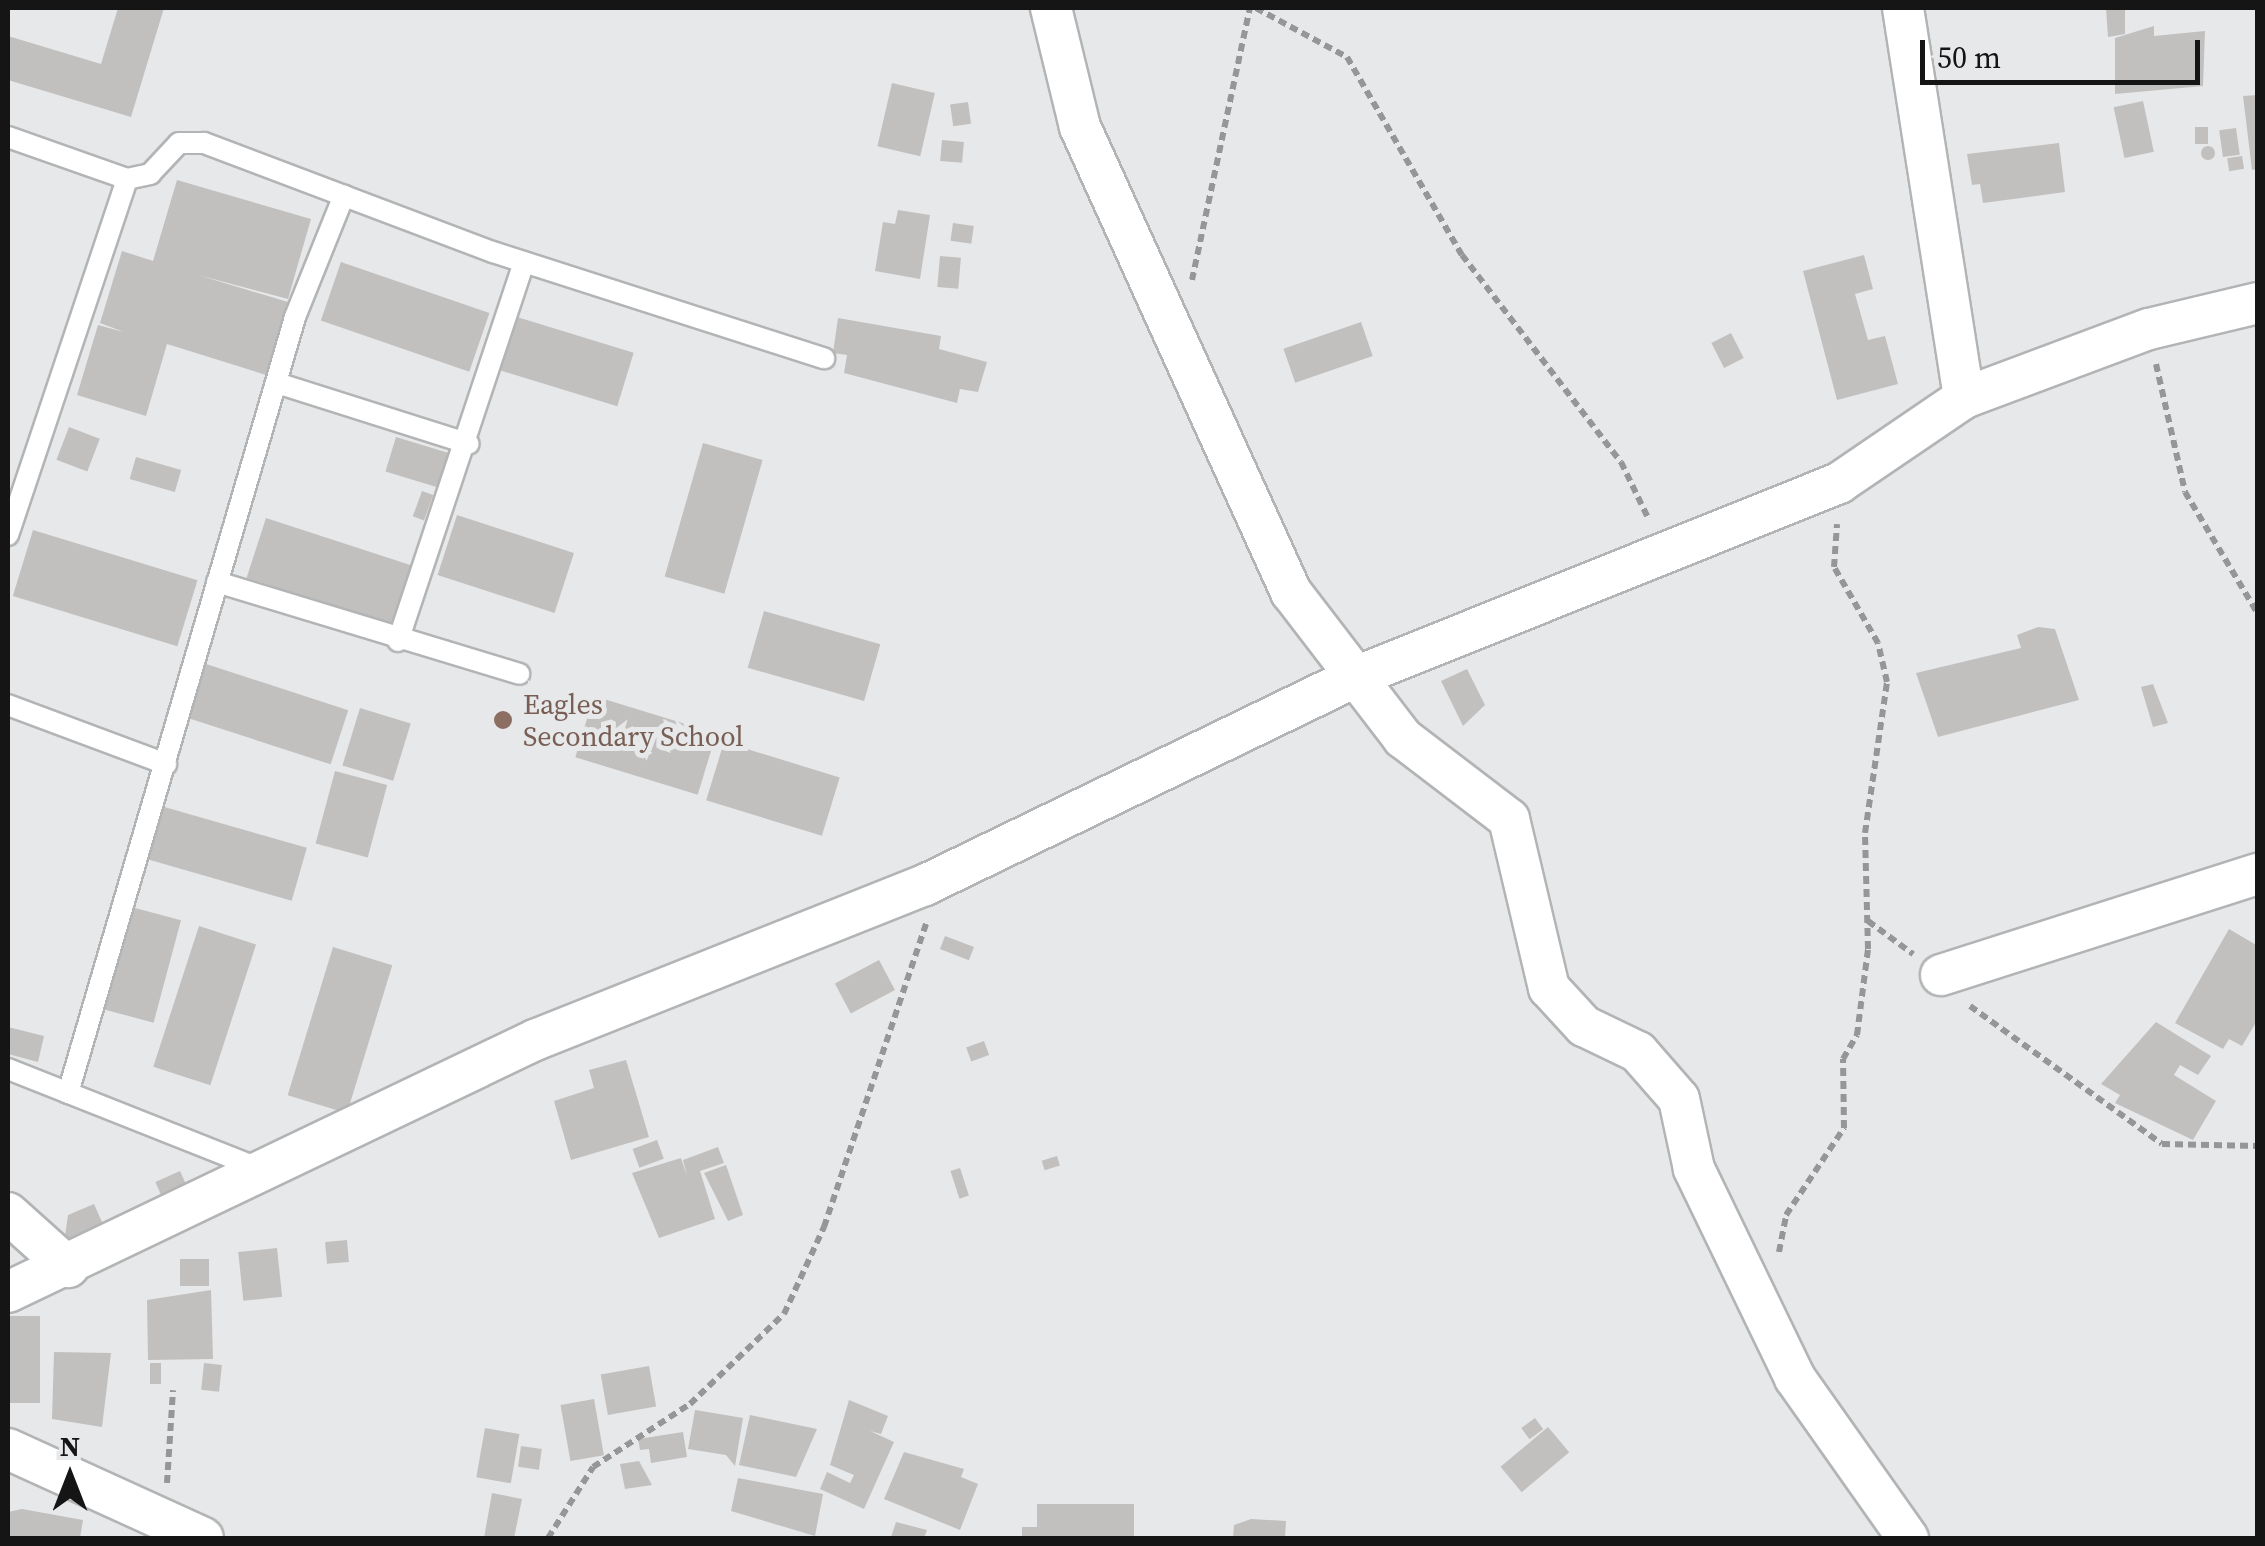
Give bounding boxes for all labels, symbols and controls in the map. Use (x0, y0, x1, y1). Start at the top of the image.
scale bar (1925, 20, 2205, 82)
text: 50 m (1937, 37, 2001, 78)
place label: Eagles Secondary School (523, 687, 744, 753)
marker: Eagles Secondary School (492, 709, 514, 731)
north arrow (20, 1426, 120, 1526)
text: N (60, 1427, 80, 1465)

